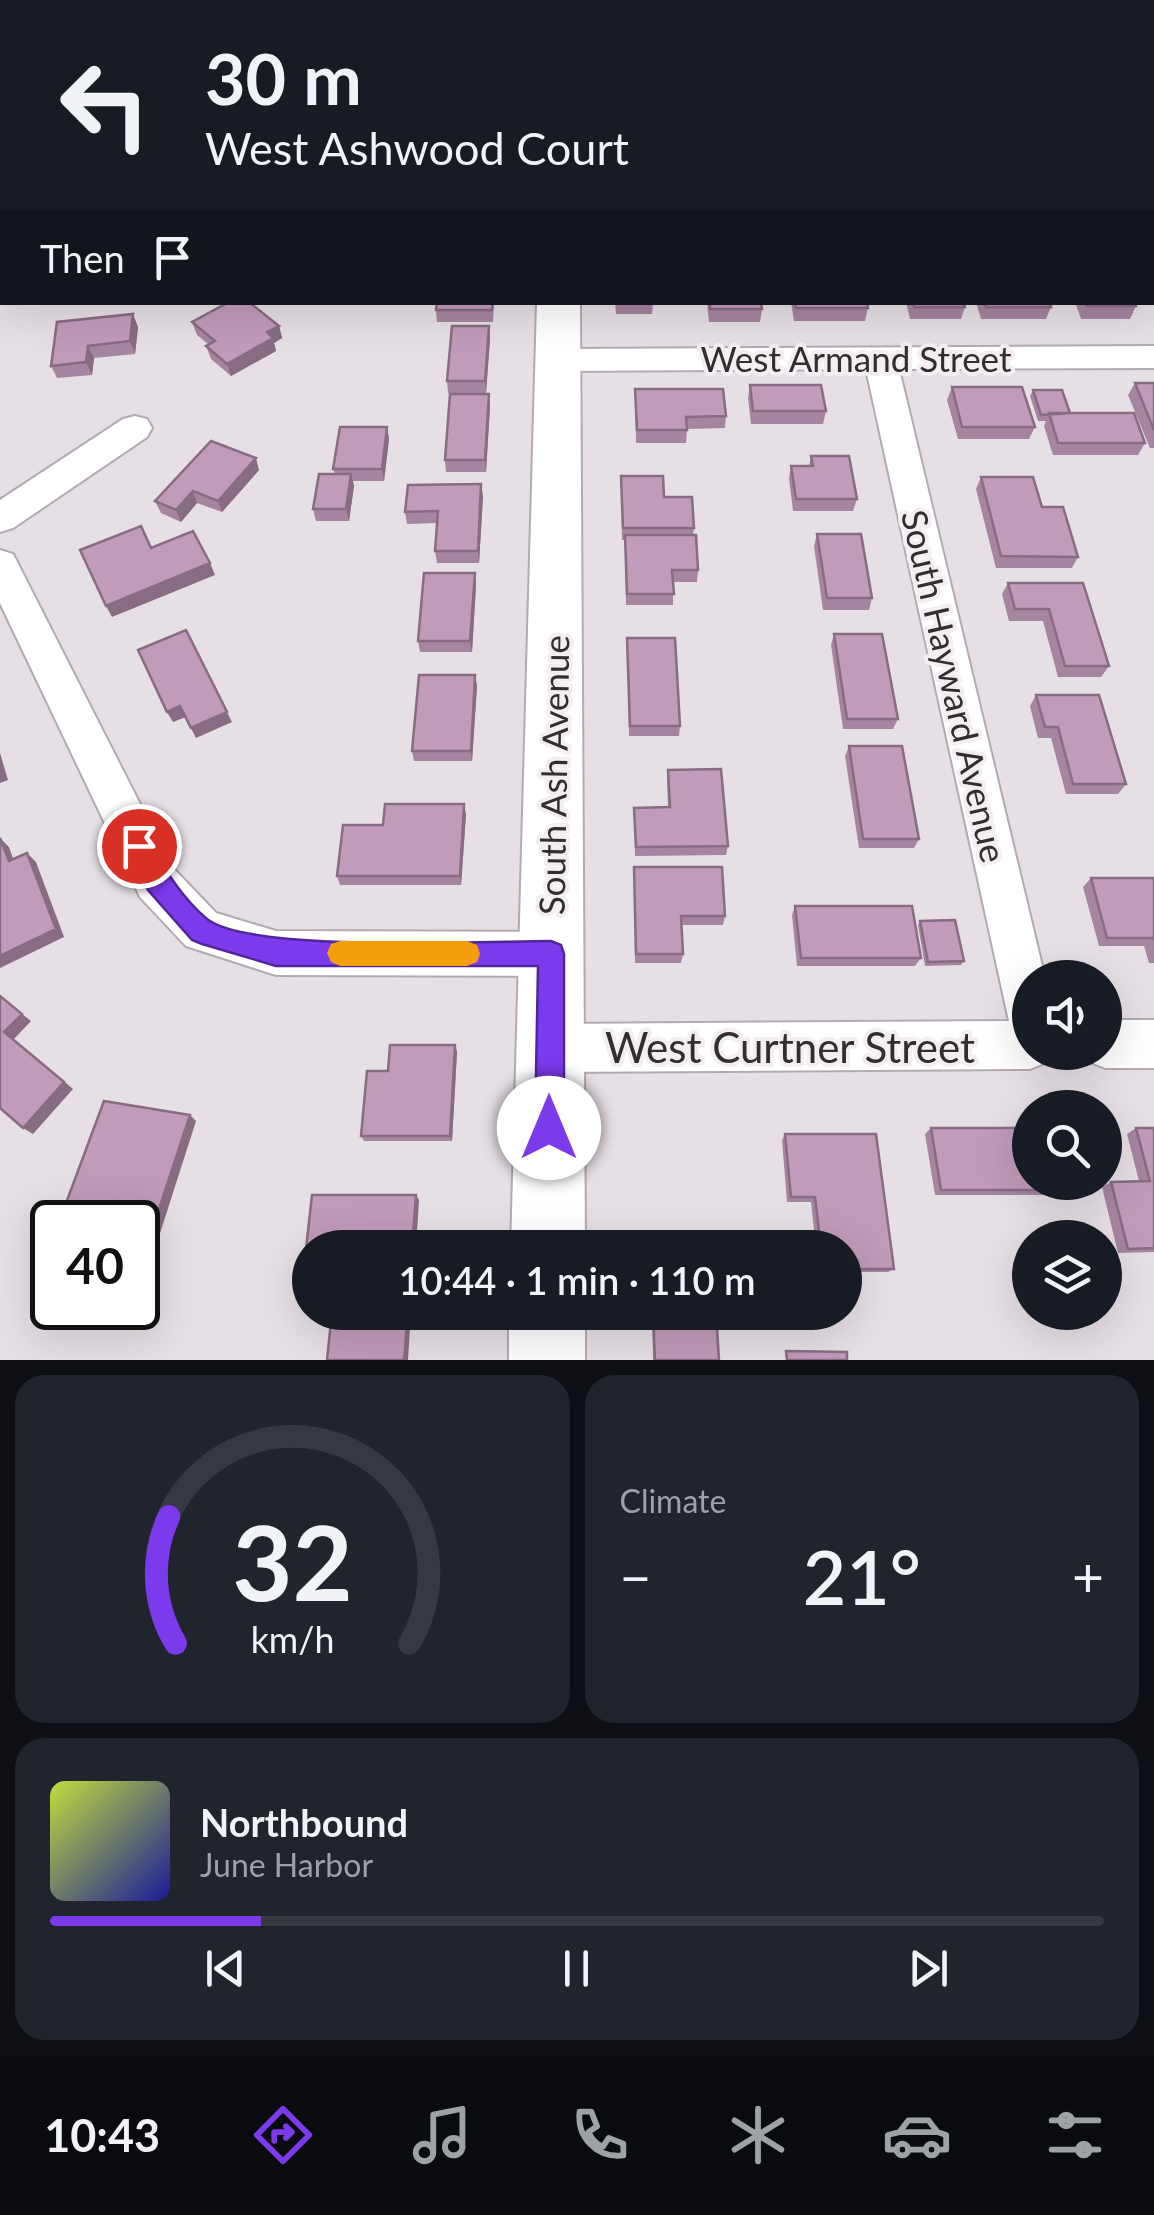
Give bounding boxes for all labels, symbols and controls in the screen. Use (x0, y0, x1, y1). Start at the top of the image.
text: 30 m (205, 36, 362, 120)
icon: left (40, 40, 170, 170)
text: West Ashwood Court (205, 121, 629, 175)
icon: arrive (145, 230, 200, 285)
text: Then (40, 235, 125, 281)
street label: West Armand Street (700, 337, 1012, 379)
street label: South Hayward Avenue (894, 506, 1016, 866)
street label: South Ash Avenue (530, 635, 576, 915)
pin (97, 804, 182, 889)
icon: arrive (112, 819, 167, 874)
map controls (1012, 960, 1122, 1330)
button: sound (1012, 960, 1122, 1070)
street label: West Curtner Street (605, 1022, 975, 1072)
position arrow (497, 1076, 601, 1180)
button: search (1012, 1090, 1122, 1200)
speed limit sign: 40 (30, 1200, 160, 1330)
button: layers (1012, 1220, 1122, 1330)
text: 10:44 · 1 min · 110 m (399, 1257, 755, 1303)
text: Climate (620, 1481, 726, 1520)
text: 32 (232, 1498, 353, 1623)
text: 21° (803, 1531, 921, 1621)
text: − (620, 1543, 651, 1609)
text: + (1072, 1543, 1104, 1609)
text: km/h (250, 1618, 334, 1661)
text: Northbound (200, 1799, 408, 1845)
text: June Harbor (200, 1845, 373, 1884)
icon: previous (198, 1941, 253, 1996)
icon: pause (549, 1941, 604, 1996)
icon: next (901, 1941, 956, 1996)
icon: directions (248, 2100, 318, 2170)
icon: music (407, 2100, 477, 2170)
icon: phone (565, 2100, 635, 2170)
icon: climate (723, 2100, 793, 2170)
icon: car (882, 2100, 952, 2170)
icon: filters (1040, 2100, 1110, 2170)
text: 10:43 (44, 2108, 160, 2162)

